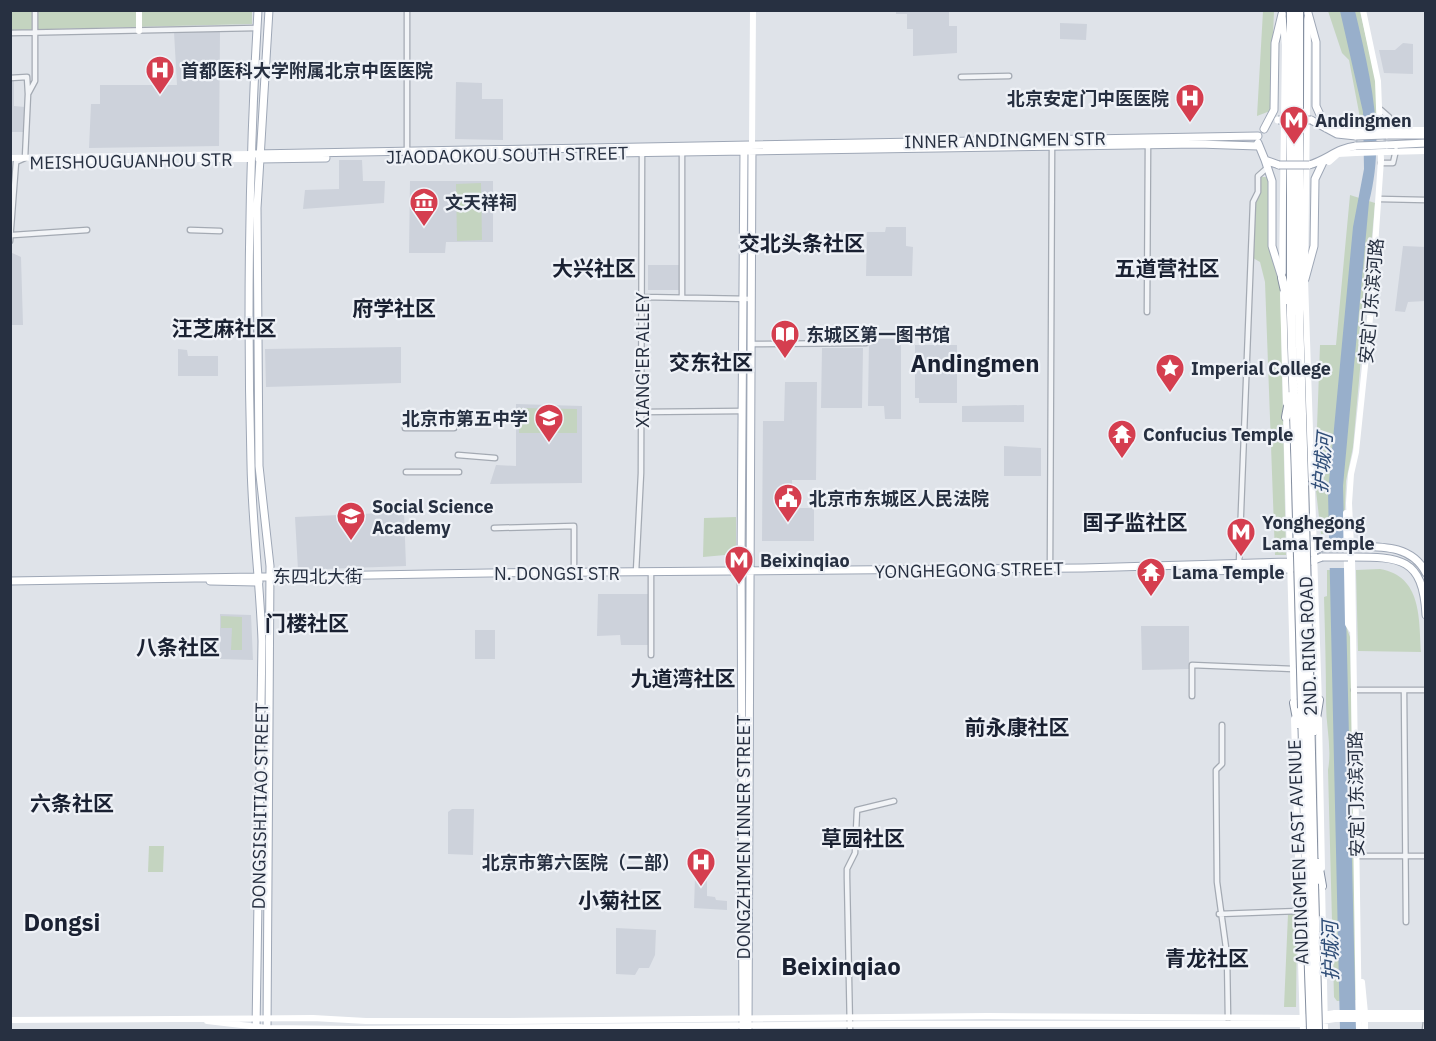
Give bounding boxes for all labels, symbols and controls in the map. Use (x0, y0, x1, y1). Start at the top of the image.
hospital icon: 首都医科大学附属北京中医医院 (144, 54, 176, 96)
place label: 首都医科大学附属北京中医医院 (181, 59, 433, 82)
hospital icon: 北京安定门中医医院 (1174, 82, 1206, 124)
place label: 北京安定门中医医院 (1007, 87, 1169, 110)
metro station icon: Andingmen (1278, 104, 1310, 146)
place label: Andingmen (1315, 109, 1412, 132)
street label: INNER ANDINGMEN STR (904, 127, 1106, 153)
street label: JIAODAOKOU SOUTH STREET (386, 141, 628, 169)
street label: MEISHOUGUANHOU STR (29, 148, 233, 174)
museum icon: 文天祥祠 (408, 186, 440, 228)
place label: 文天祥祠 (445, 191, 517, 214)
district label: 交北头条社区 (739, 229, 865, 257)
street label: 安定门东滨河路 (1354, 237, 1388, 365)
district label: 大兴社区 (552, 254, 636, 282)
district label: 五道营社区 (1115, 254, 1220, 282)
street label: XIANG'ER ALLEY (631, 292, 654, 428)
district label: 府学社区 (352, 294, 436, 322)
district label: 汪芝麻社区 (172, 314, 277, 342)
library icon: 东城区第一图书馆 (769, 318, 801, 360)
place label: 东城区第一图书馆 (806, 323, 950, 346)
district label: Andingmen (911, 347, 1040, 379)
district label: 交东社区 (669, 348, 753, 376)
place icon: Imperial College (1154, 352, 1186, 394)
place label: Imperial College (1191, 357, 1331, 380)
school or university icon: 北京市第五中学 (533, 402, 565, 444)
place label: 北京市第五中学 (402, 407, 528, 430)
temple icon: Confucius Temple (1106, 418, 1138, 460)
place label: Confucius Temple (1143, 423, 1293, 446)
water label: 护城河 (1306, 428, 1338, 494)
public building icon: 北京市东城区人民法院 (772, 482, 804, 524)
place label: 北京市东城区人民法院 (809, 487, 989, 510)
place label: Social Science Academy (372, 495, 494, 539)
school or university icon: Social Science Academy (335, 500, 367, 542)
district label: 国子监社区 (1083, 508, 1188, 536)
place label: Yonghegong Lama Temple (1262, 511, 1375, 555)
metro station icon: Yonghegong Lama Temple (1225, 516, 1257, 558)
metro station icon: Beixinqiao (723, 544, 755, 586)
place label: Beixinqiao (760, 549, 850, 572)
temple icon: Lama Temple (1135, 556, 1167, 598)
street label: YONGHEGONG STREET (874, 557, 1064, 583)
place label: Lama Temple (1172, 561, 1285, 584)
street label: N. DONGSI STR (494, 562, 620, 585)
street label: 东四北大街 (273, 565, 363, 588)
street label: 2ND. RING ROAD (1294, 576, 1322, 716)
district label: 门楼社区 (265, 609, 349, 637)
district label: 八条社区 (136, 633, 220, 661)
district label: 九道湾社区 (631, 664, 736, 692)
street label: DONGSISHITIAO STREET (247, 702, 273, 910)
district label: 前永康社区 (965, 713, 1070, 741)
street label: DONGZHIMEN INNER STREET (732, 715, 755, 959)
street label: 安定门东滨河路 (1343, 731, 1369, 857)
street label: ANDINGMEN EAST AVENUE (1283, 739, 1313, 965)
district label: 六条社区 (30, 789, 114, 817)
district label: 草园社区 (821, 824, 905, 852)
hospital icon: 北京市第六医院（二部） (685, 846, 717, 888)
place label: 北京市第六医院（二部） (482, 851, 680, 874)
district label: 小菊社区 (578, 886, 662, 914)
district label: Dongsi (24, 906, 100, 938)
water label: 护城河 (1316, 917, 1344, 981)
district label: 青龙社区 (1165, 944, 1249, 972)
district label: Beixinqiao (781, 950, 901, 982)

